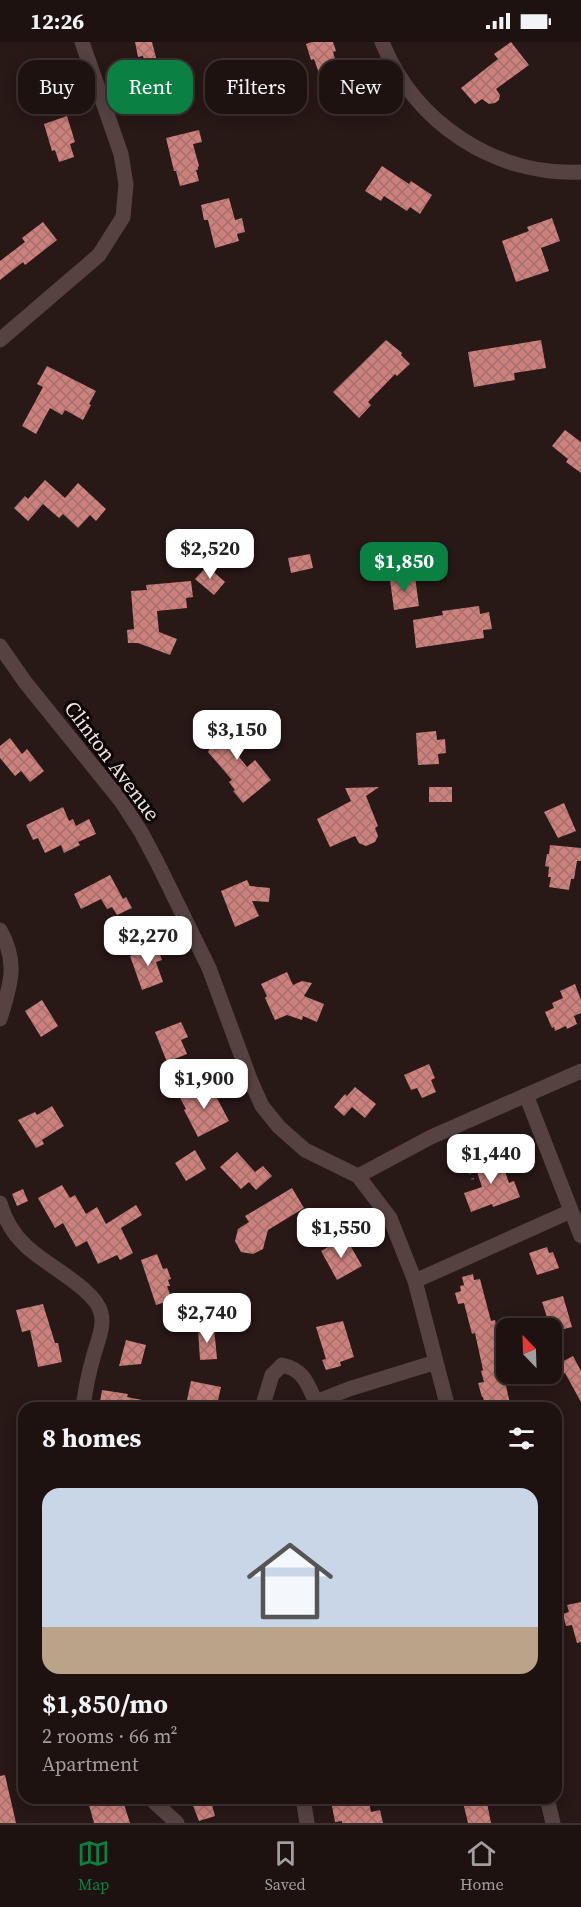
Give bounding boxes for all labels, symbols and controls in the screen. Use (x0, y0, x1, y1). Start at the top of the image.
text: 12:26 (30, 6, 84, 36)
chip: Buy (18, 60, 95, 114)
chip: Rent (107, 60, 193, 114)
chip: Filters (205, 60, 307, 114)
chip: New (319, 60, 403, 114)
pin: $2,520 (161, 529, 259, 580)
text: $2,520 (180, 534, 240, 562)
pin: $1,850 (355, 542, 453, 593)
text: $1,850 (374, 547, 434, 575)
street label: Clinton Avenue (58, 695, 167, 827)
pin: $3,150 (188, 710, 286, 761)
text: $3,150 (207, 715, 267, 743)
pin: $2,270 (99, 916, 197, 967)
text: $2,270 (118, 921, 178, 949)
pin: $1,900 (155, 1059, 253, 1110)
text: $1,900 (174, 1064, 234, 1092)
pin: $1,440 (442, 1134, 540, 1185)
text: $1,440 (461, 1139, 521, 1167)
pin: $1,550 (292, 1208, 390, 1259)
text: $1,550 (311, 1213, 371, 1241)
pin: $2,740 (158, 1293, 256, 1344)
text: $2,740 (177, 1298, 237, 1326)
north arrow (496, 1318, 562, 1384)
map controls (496, 1318, 562, 1384)
text: 8 homes (42, 1420, 141, 1456)
icon: filters (505, 1422, 538, 1455)
icon: home (236, 1527, 344, 1635)
text: $1,850/mo (42, 1686, 168, 1722)
text: 2 rooms · 66 m² (42, 1722, 178, 1750)
text: Apartment (42, 1750, 139, 1778)
tab: Map (77, 1837, 110, 1895)
tab: Saved (265, 1837, 306, 1895)
tab: Home (460, 1837, 504, 1895)

